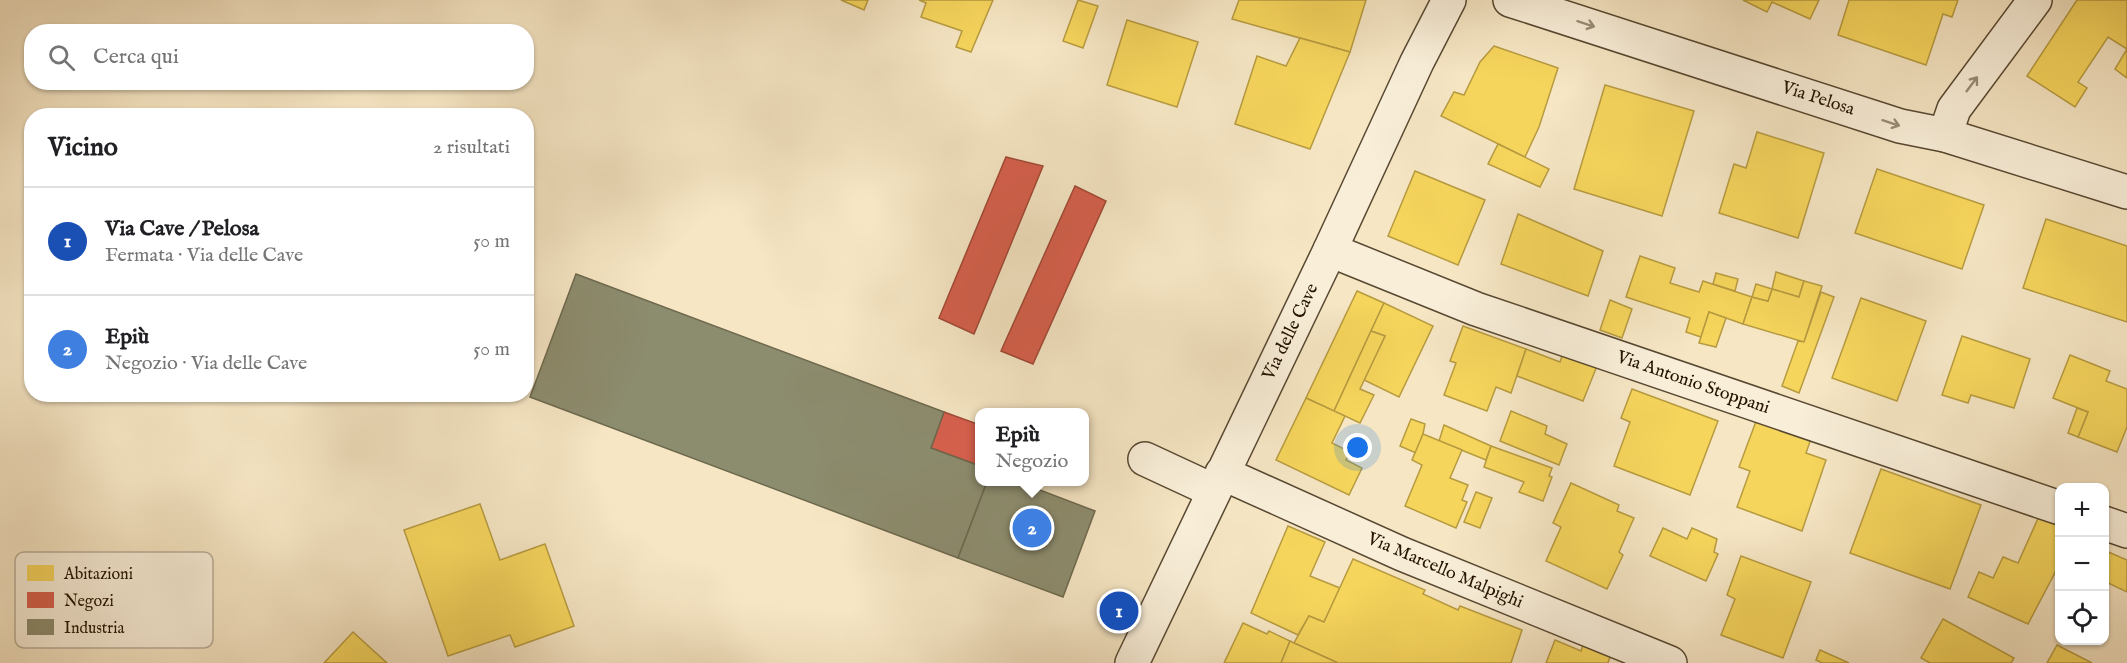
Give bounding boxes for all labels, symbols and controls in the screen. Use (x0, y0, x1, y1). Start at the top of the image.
one-way arrow (1576, 19, 1595, 30)
search box (24, 24, 534, 90)
icon: search (45, 41, 78, 74)
text: Cerca qui (93, 43, 179, 71)
street label: Via Pelosa (1778, 76, 1858, 122)
one-way arrow (1966, 77, 1978, 93)
one-way arrow (1881, 119, 1900, 130)
text: Vicino (48, 131, 118, 164)
text: 2 risultati (433, 135, 510, 160)
text: Via Cave / Pelosa (105, 215, 259, 243)
text: 1 (64, 229, 71, 254)
text: 50 m (473, 229, 510, 254)
text: Fermata · Via delle Cave (105, 243, 303, 268)
street label: Via delle Cave (1257, 280, 1324, 385)
text: Epiù (105, 323, 149, 351)
text: 2 (63, 337, 72, 362)
text: 50 m (473, 337, 510, 362)
street label: Via Antonio Stoppani (1612, 346, 1773, 420)
text: Negozio · Via delle Cave (105, 351, 307, 376)
popup (975, 408, 1089, 486)
text: Epiù (996, 421, 1040, 449)
your location (1343, 433, 1372, 462)
text: Negozio (996, 449, 1068, 474)
map controls (2055, 483, 2109, 645)
button: + (2055, 483, 2109, 537)
pin: 2 (1012, 506, 1052, 550)
street label: Via Marcello Malpighi (1363, 527, 1527, 614)
button: − (2055, 537, 2109, 591)
legend (15, 552, 213, 648)
text: Abitazioni (63, 565, 133, 585)
pin: 1 (1100, 588, 1138, 634)
button: locate (2055, 591, 2109, 645)
text: Negozi (64, 592, 114, 612)
text: Industria (64, 619, 125, 639)

